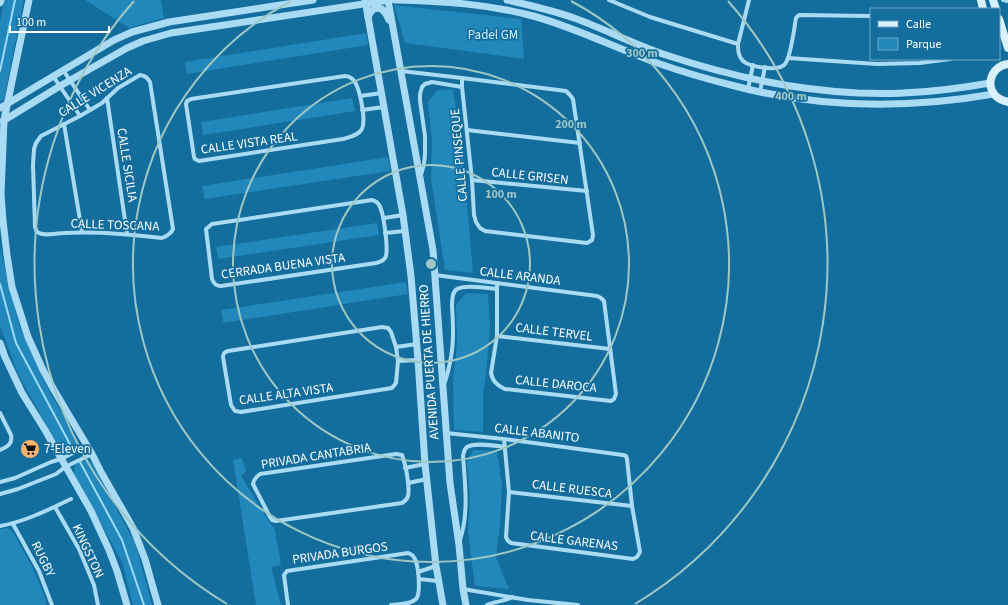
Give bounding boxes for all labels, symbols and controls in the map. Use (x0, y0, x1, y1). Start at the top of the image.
scale bar (10, 8, 109, 34)
legend (870, 8, 1000, 60)
text: 100 m (16, 14, 46, 31)
text: Calle (906, 16, 931, 33)
park label: Padel GM (468, 26, 518, 44)
text: Parque (906, 36, 942, 53)
text: 300 m (626, 45, 658, 62)
street label: CALLE VICENZA (55, 62, 136, 122)
text: 400 m (775, 88, 807, 105)
street label: CALLE PINSEQUE (446, 108, 472, 202)
text: 200 m (555, 116, 587, 133)
street label: CALLE SICILIA (112, 127, 142, 204)
street label: CALLE VISTA REAL (200, 127, 298, 159)
street label: CALLE GRISEN (490, 163, 570, 189)
text: 100 m (485, 186, 517, 203)
street label: CALLE TOSCANA (70, 214, 161, 236)
street label: CERRADA BUENA VISTA (220, 248, 347, 284)
centre of rings (424, 257, 438, 271)
street label: CALLE ARANDA (479, 262, 562, 290)
street label: AVENIDA PUERTA DE HIERRO (415, 284, 443, 440)
street label: CALLE TERVEL (514, 318, 594, 346)
street label: CALLE DAROCA (514, 371, 599, 397)
street label: CALLE ALTA VISTA (238, 378, 335, 410)
street label: CALLE ABANITO (493, 419, 581, 447)
supermarket icon: 7-Eleven (19, 438, 41, 460)
street label: PRIVADA CANTABRIA (260, 438, 373, 474)
place label: 7-Eleven (44, 440, 91, 458)
street label: CALLE RUESCA (531, 475, 614, 503)
street label: KINGSTON (68, 521, 108, 581)
street label: CALLE GARENAS (529, 527, 619, 555)
street label: PRIVADA BURGOS (291, 537, 389, 569)
street label: RUGBY (27, 538, 60, 581)

